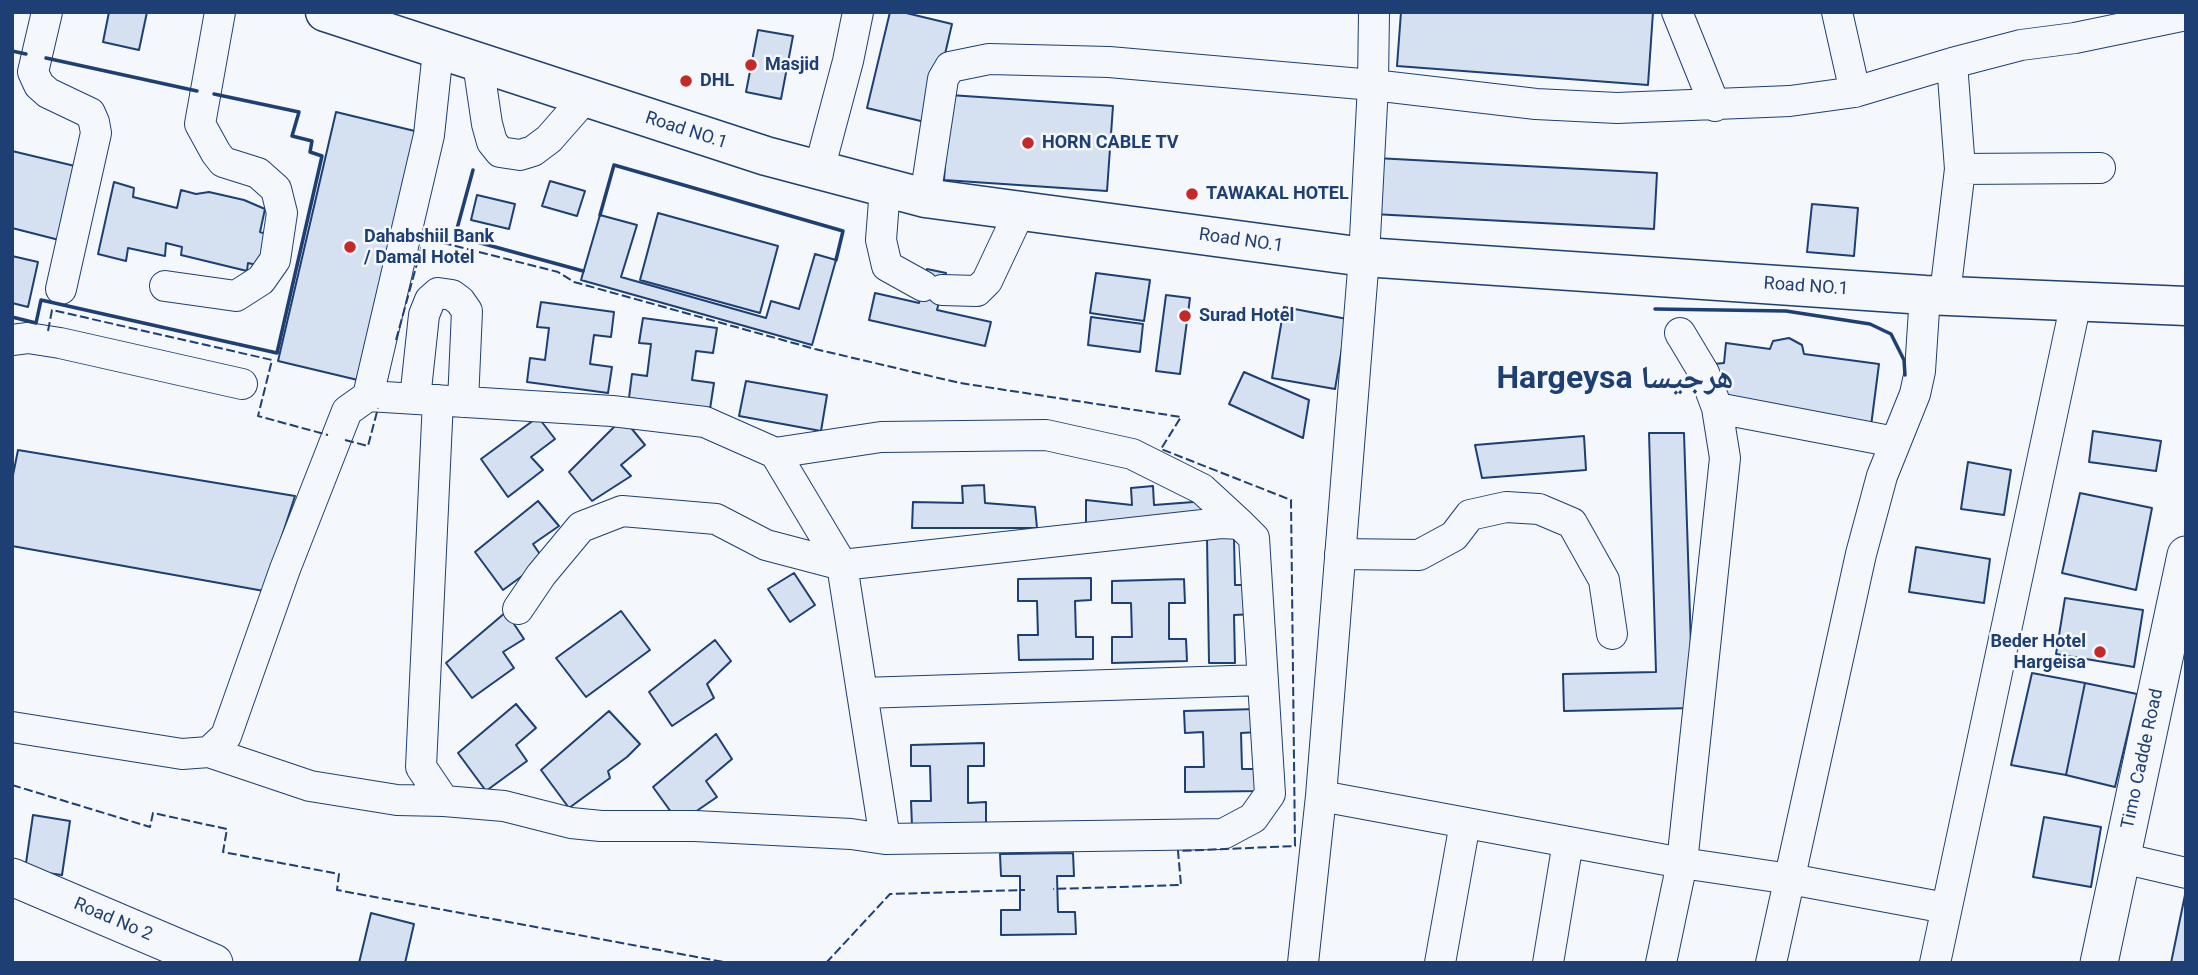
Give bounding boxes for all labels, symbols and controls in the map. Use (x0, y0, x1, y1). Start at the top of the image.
place label: Masjid (765, 54, 819, 76)
marker: Masjid (743, 57, 759, 73)
place label: DHL (700, 70, 734, 92)
marker: DHL (678, 73, 694, 89)
street label: Road NO.1 (642, 108, 730, 154)
place label: HORN CABLE TV (1042, 132, 1179, 154)
marker: HORN CABLE TV (1020, 135, 1036, 151)
place label: TAWAKAL HOTEL (1206, 183, 1349, 205)
marker: TAWAKAL HOTEL (1184, 186, 1200, 202)
street label: Road NO.1 (1197, 224, 1285, 258)
place label: Dahabshiil Bank / Damal Hotel (364, 226, 494, 268)
marker: Dahabshiil Bank / Damal Hotel (342, 239, 358, 255)
street label: Road NO.1 (1763, 273, 1849, 301)
place label: Surad Hotel (1199, 305, 1294, 327)
marker: Surad Hotel (1177, 308, 1193, 324)
district label: Hargeysa هرجيسا (1496, 361, 1734, 399)
place label: Beder Hotel Hargeisa (1990, 631, 2086, 674)
marker: Beder Hotel Hargeisa (2092, 644, 2108, 660)
street label: Timo Cadde Road (2118, 687, 2168, 831)
street label: Road No 2 (70, 894, 156, 946)

